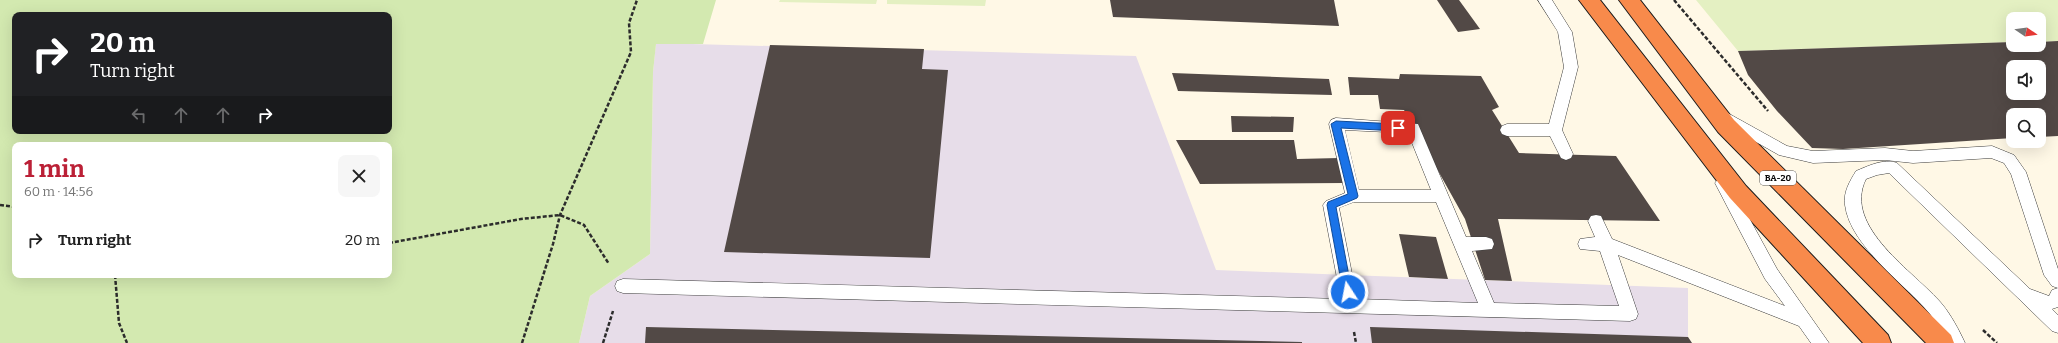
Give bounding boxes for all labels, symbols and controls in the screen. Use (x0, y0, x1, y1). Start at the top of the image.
north arrow (2006, 12, 2046, 52)
map controls (2006, 12, 2046, 148)
text: 20 m (90, 26, 155, 59)
icon: right (24, 28, 76, 80)
text: Turn right (90, 60, 175, 82)
button: sound (2006, 60, 2046, 100)
icon: left (128, 104, 150, 126)
icon: ahead (170, 104, 192, 126)
icon: ahead (212, 104, 234, 126)
icon: right (254, 104, 276, 126)
button: search (2006, 108, 2046, 148)
pin (1381, 111, 1415, 145)
icon: arrive (1387, 117, 1409, 139)
text: 1 min (24, 155, 85, 183)
button: close (338, 155, 380, 197)
road number: BA-20 (1760, 171, 1796, 185)
text: 60 m · 14:56 (24, 184, 93, 199)
icon: right (24, 229, 46, 251)
text: Turn right (58, 231, 131, 249)
text: 20 m (345, 231, 380, 249)
position arrow (1327, 271, 1369, 313)

